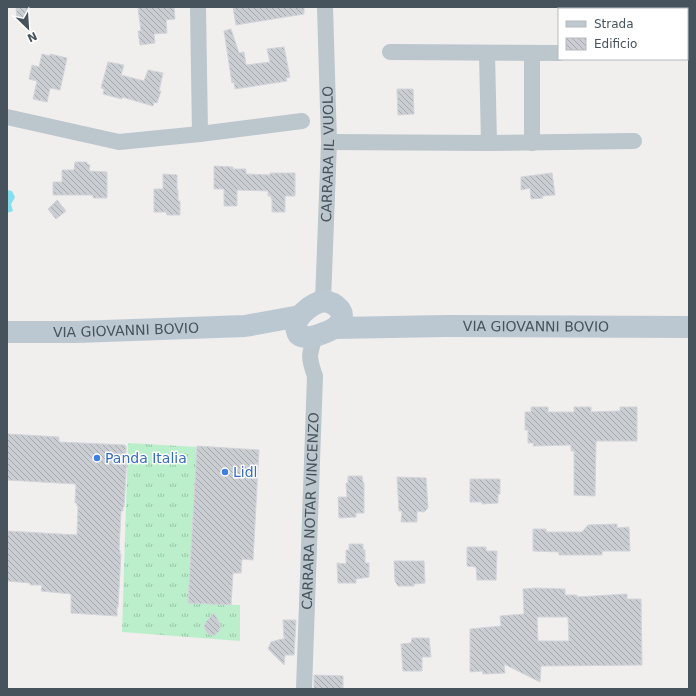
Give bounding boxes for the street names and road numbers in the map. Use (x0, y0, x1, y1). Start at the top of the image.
street label: CARRARA IL VUOLO (318, 86, 337, 223)
street label: VIA GIOVANNI BOVIO (463, 318, 609, 335)
street label: VIA GIOVANNI BOVIO (53, 320, 199, 340)
street label: CARRARA NOTAR VINCENZO (299, 412, 322, 610)

